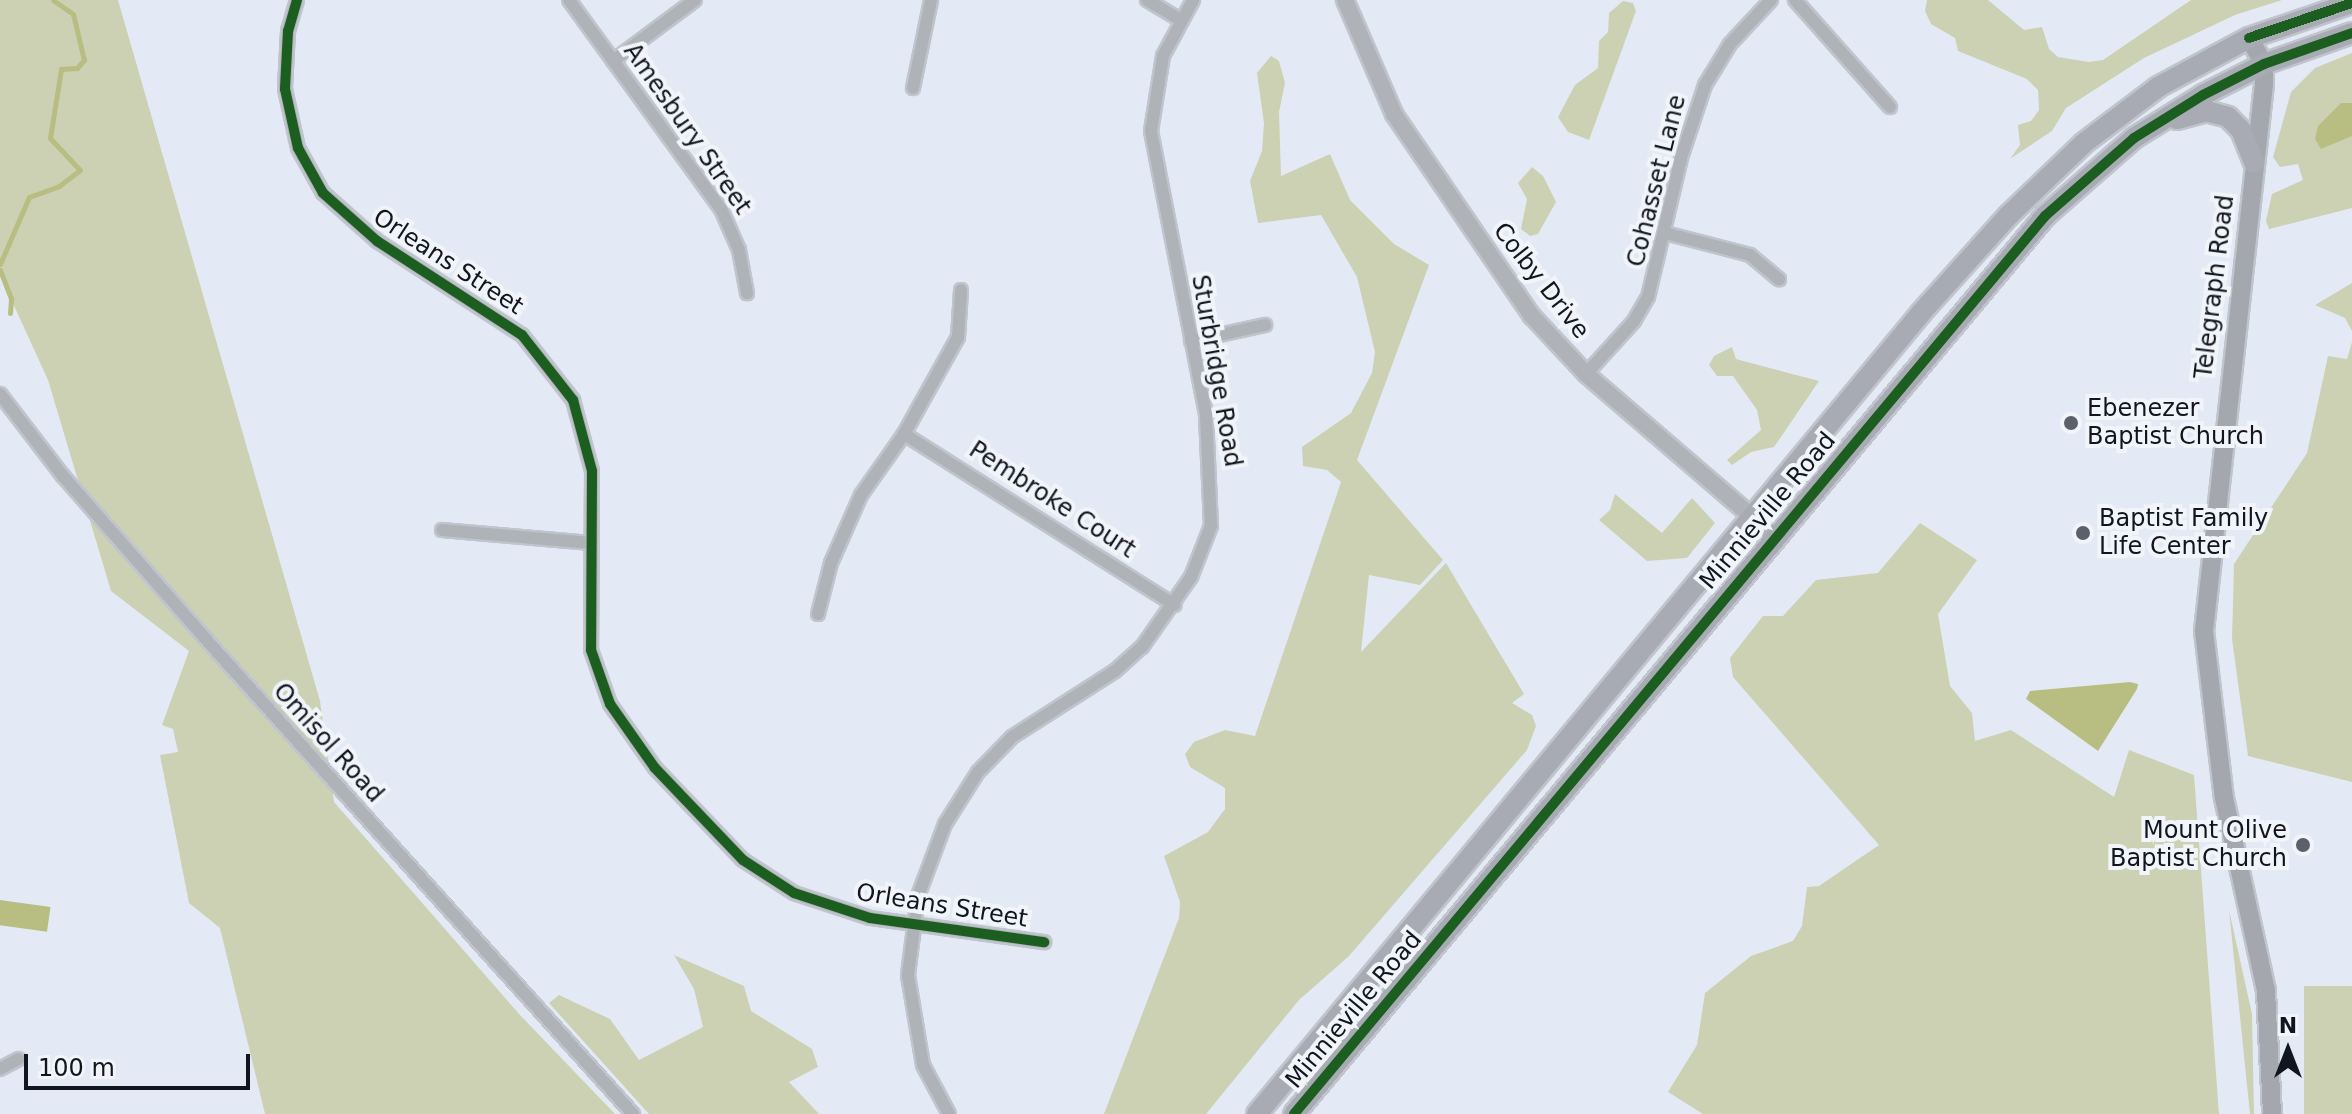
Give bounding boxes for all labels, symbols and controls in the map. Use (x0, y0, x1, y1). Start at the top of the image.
street label: Amesbury Street (617, 38, 757, 220)
street label: Cohasset Lane (1622, 92, 1692, 270)
street label: Telegraph Road (2189, 193, 2241, 381)
street label: Orleans Street (368, 203, 528, 321)
street label: Colby Drive (1487, 217, 1595, 345)
street label: Sturbridge Road (1185, 273, 1247, 469)
place label: Ebenezer Baptist Church (2087, 395, 2264, 451)
marker: Ebenezer Baptist Church (2062, 414, 2080, 432)
street label: Minnieville Road (1694, 427, 1842, 595)
street label: Pembroke Court (963, 436, 1141, 564)
place label: Baptist Family Life Center (2099, 505, 2268, 561)
marker: Baptist Family Life Center (2074, 524, 2092, 542)
street label: Omisol Road (267, 677, 389, 809)
place label: Mount Olive Baptist Church (2110, 817, 2287, 873)
marker: Mount Olive Baptist Church (2294, 836, 2312, 854)
street label: Orleans Street (854, 878, 1030, 934)
street label: Minnieville Road (1280, 926, 1428, 1094)
north arrow (2248, 1010, 2328, 1090)
text: N (2279, 1013, 2297, 1038)
scale bar (28, 1038, 254, 1088)
text: 100 m (38, 1054, 115, 1082)

